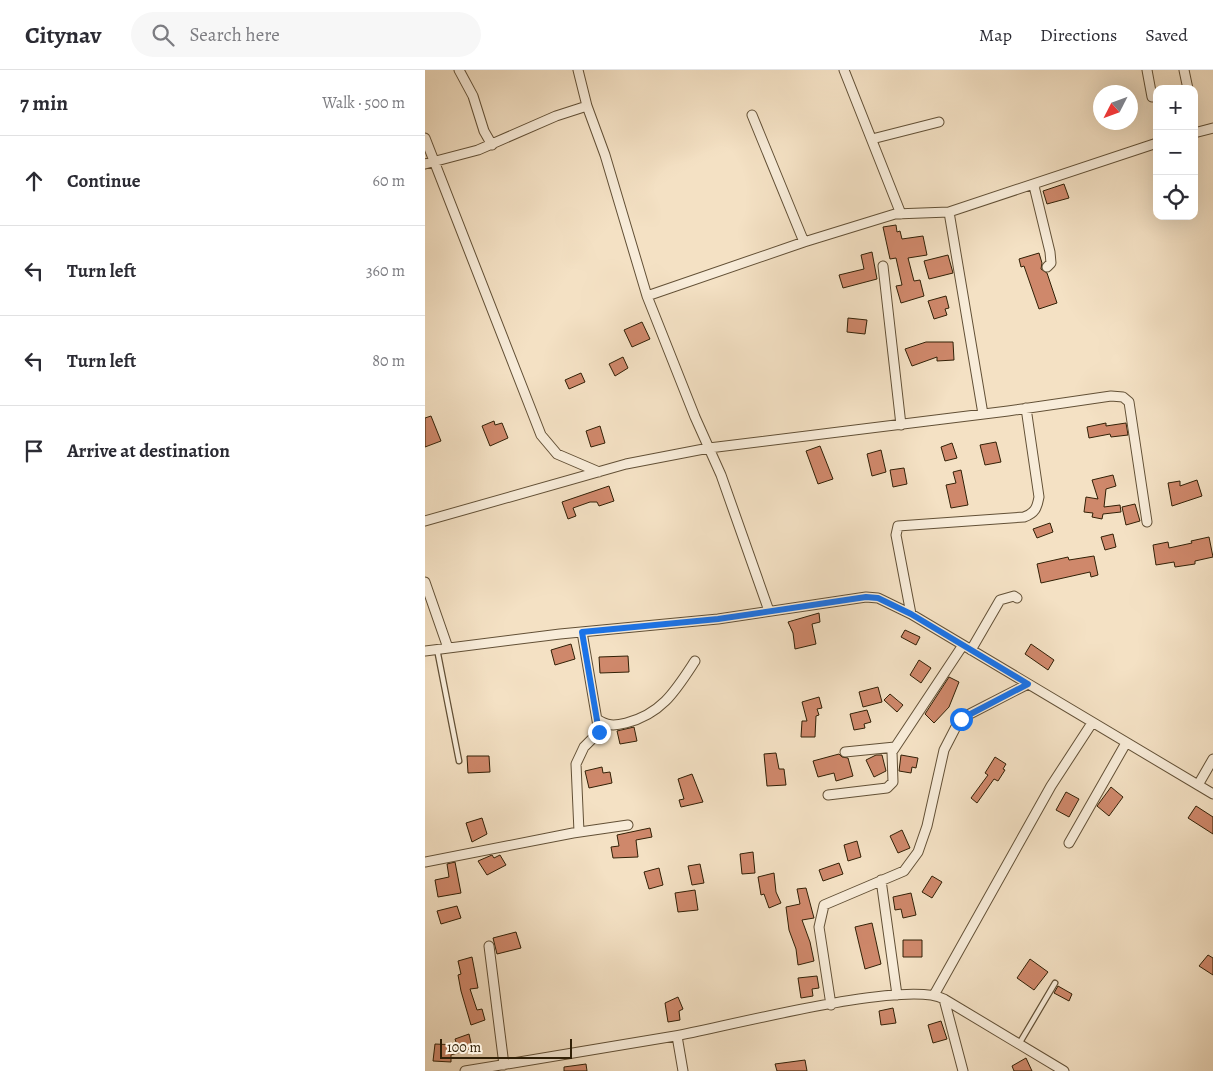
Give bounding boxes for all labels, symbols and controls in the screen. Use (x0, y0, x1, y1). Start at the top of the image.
search box (131, 12, 481, 57)
text: Citynav (25, 19, 101, 51)
icon: search (149, 21, 177, 49)
text: Search here (189, 22, 280, 48)
text: Map (979, 23, 1012, 47)
text: Directions (1040, 23, 1117, 47)
text: Saved (1145, 23, 1188, 47)
north arrow (1093, 85, 1138, 130)
map controls (1153, 85, 1198, 220)
button: + (1153, 85, 1198, 130)
text: 7 min (20, 89, 68, 117)
text: Walk · 500 m (322, 92, 405, 114)
button: − (1153, 130, 1198, 175)
icon: ahead (20, 167, 48, 195)
text: Continue (67, 168, 141, 194)
text: 60 m (373, 170, 405, 192)
button: locate (1153, 175, 1198, 220)
icon: left (20, 257, 48, 285)
text: Turn left (67, 258, 136, 284)
text: 360 m (366, 260, 405, 282)
icon: left (20, 347, 48, 375)
text: Turn left (67, 348, 136, 374)
text: 80 m (372, 350, 405, 372)
icon: arrive (20, 437, 48, 465)
text: Arrive at destination (67, 438, 230, 464)
route start (950, 708, 973, 731)
route end (588, 721, 611, 744)
scale bar (440, 1036, 573, 1059)
text: 100 m (447, 1038, 481, 1057)

